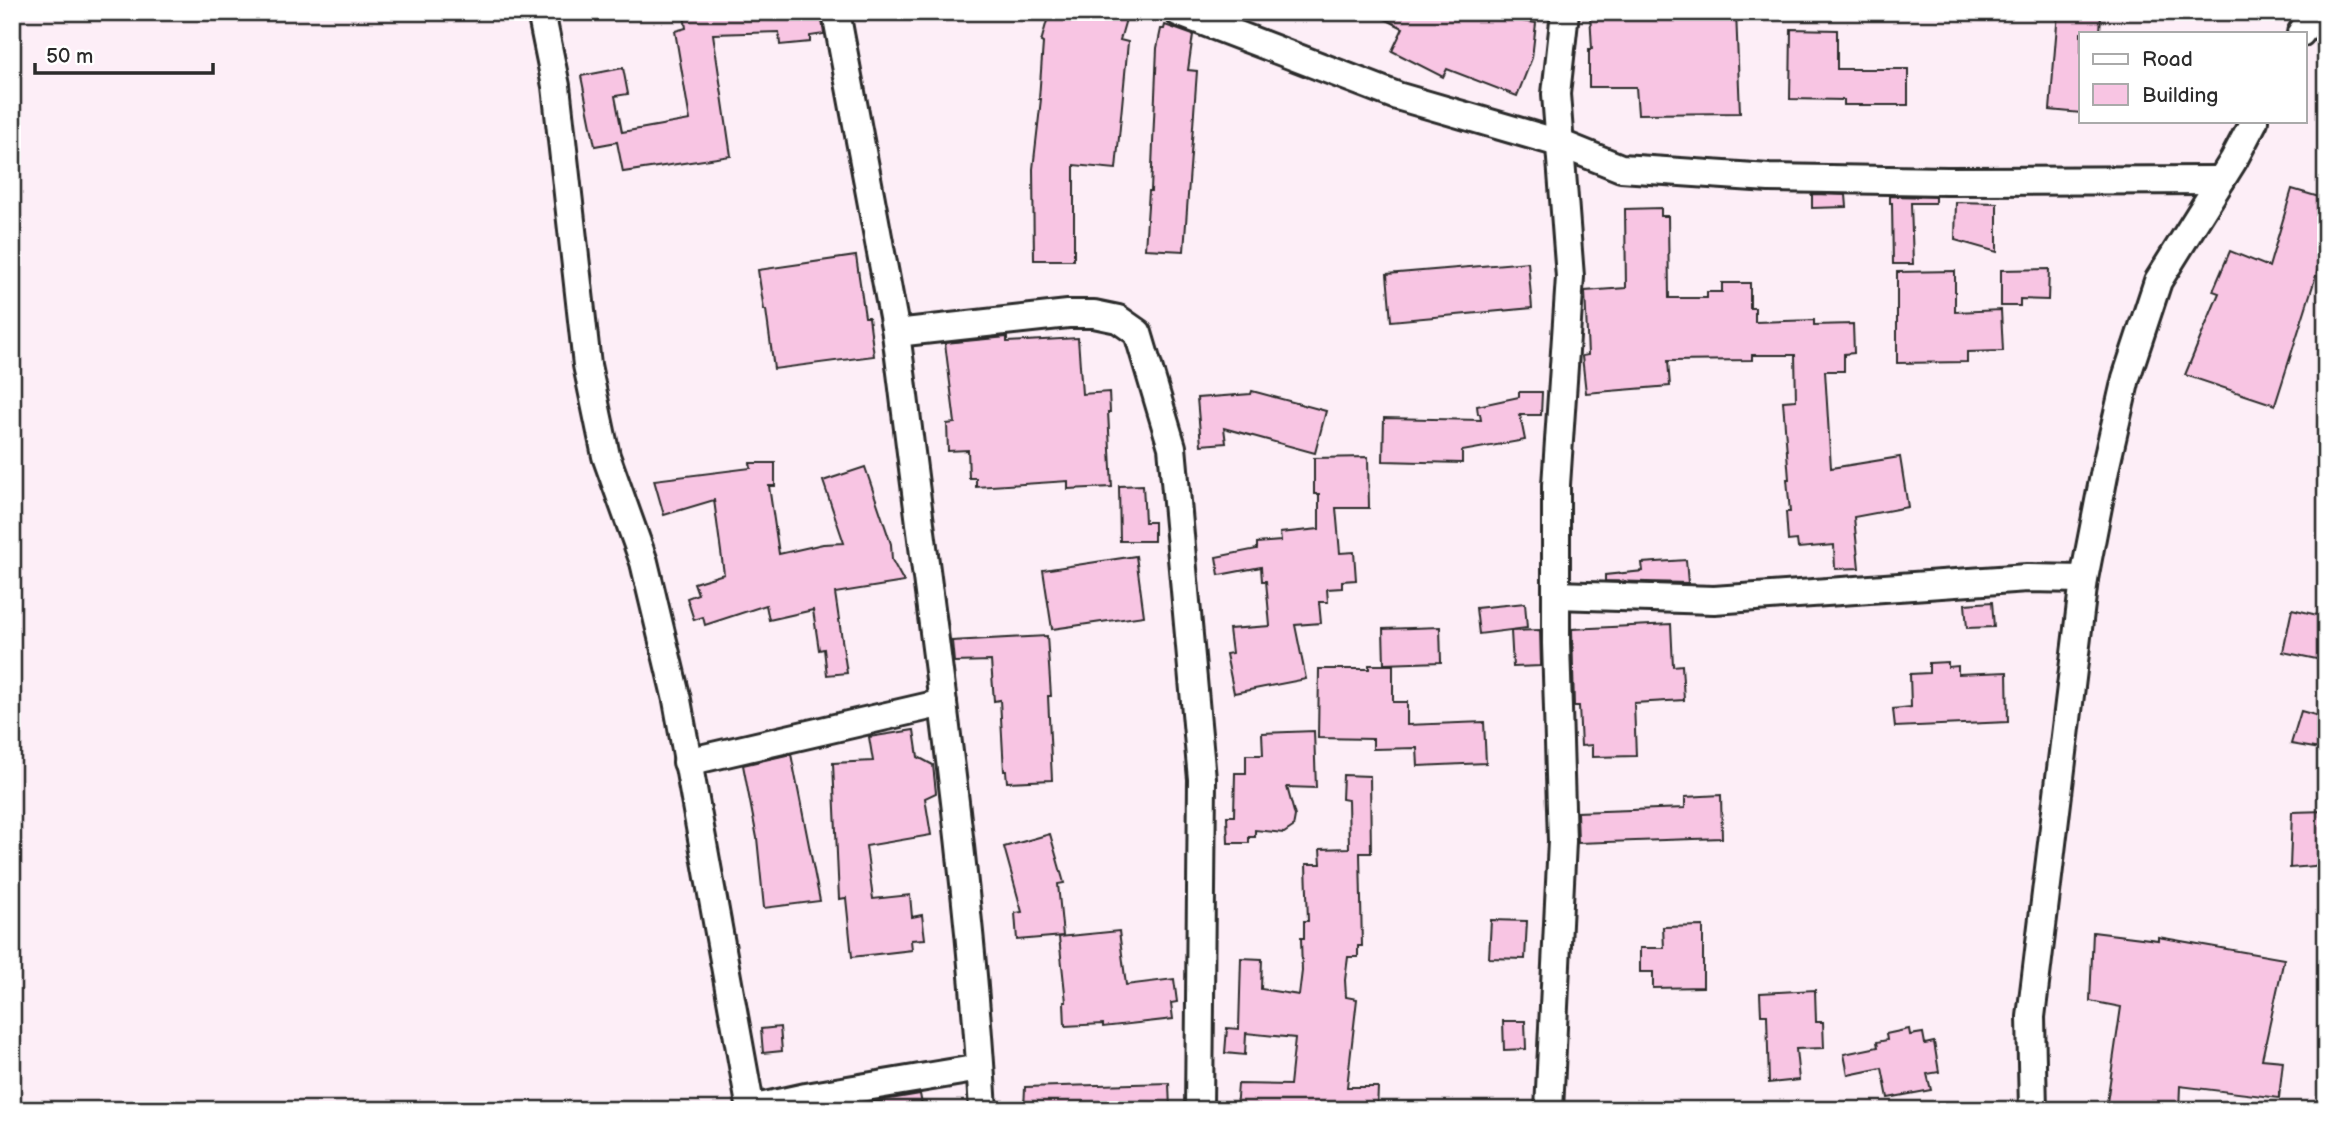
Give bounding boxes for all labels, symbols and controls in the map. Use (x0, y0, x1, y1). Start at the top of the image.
scale bar (35, 32, 214, 76)
legend (2079, 32, 2306, 122)
text: 50 m (46, 44, 93, 69)
text: Road (2142, 47, 2193, 72)
text: Building (2142, 83, 2218, 108)

